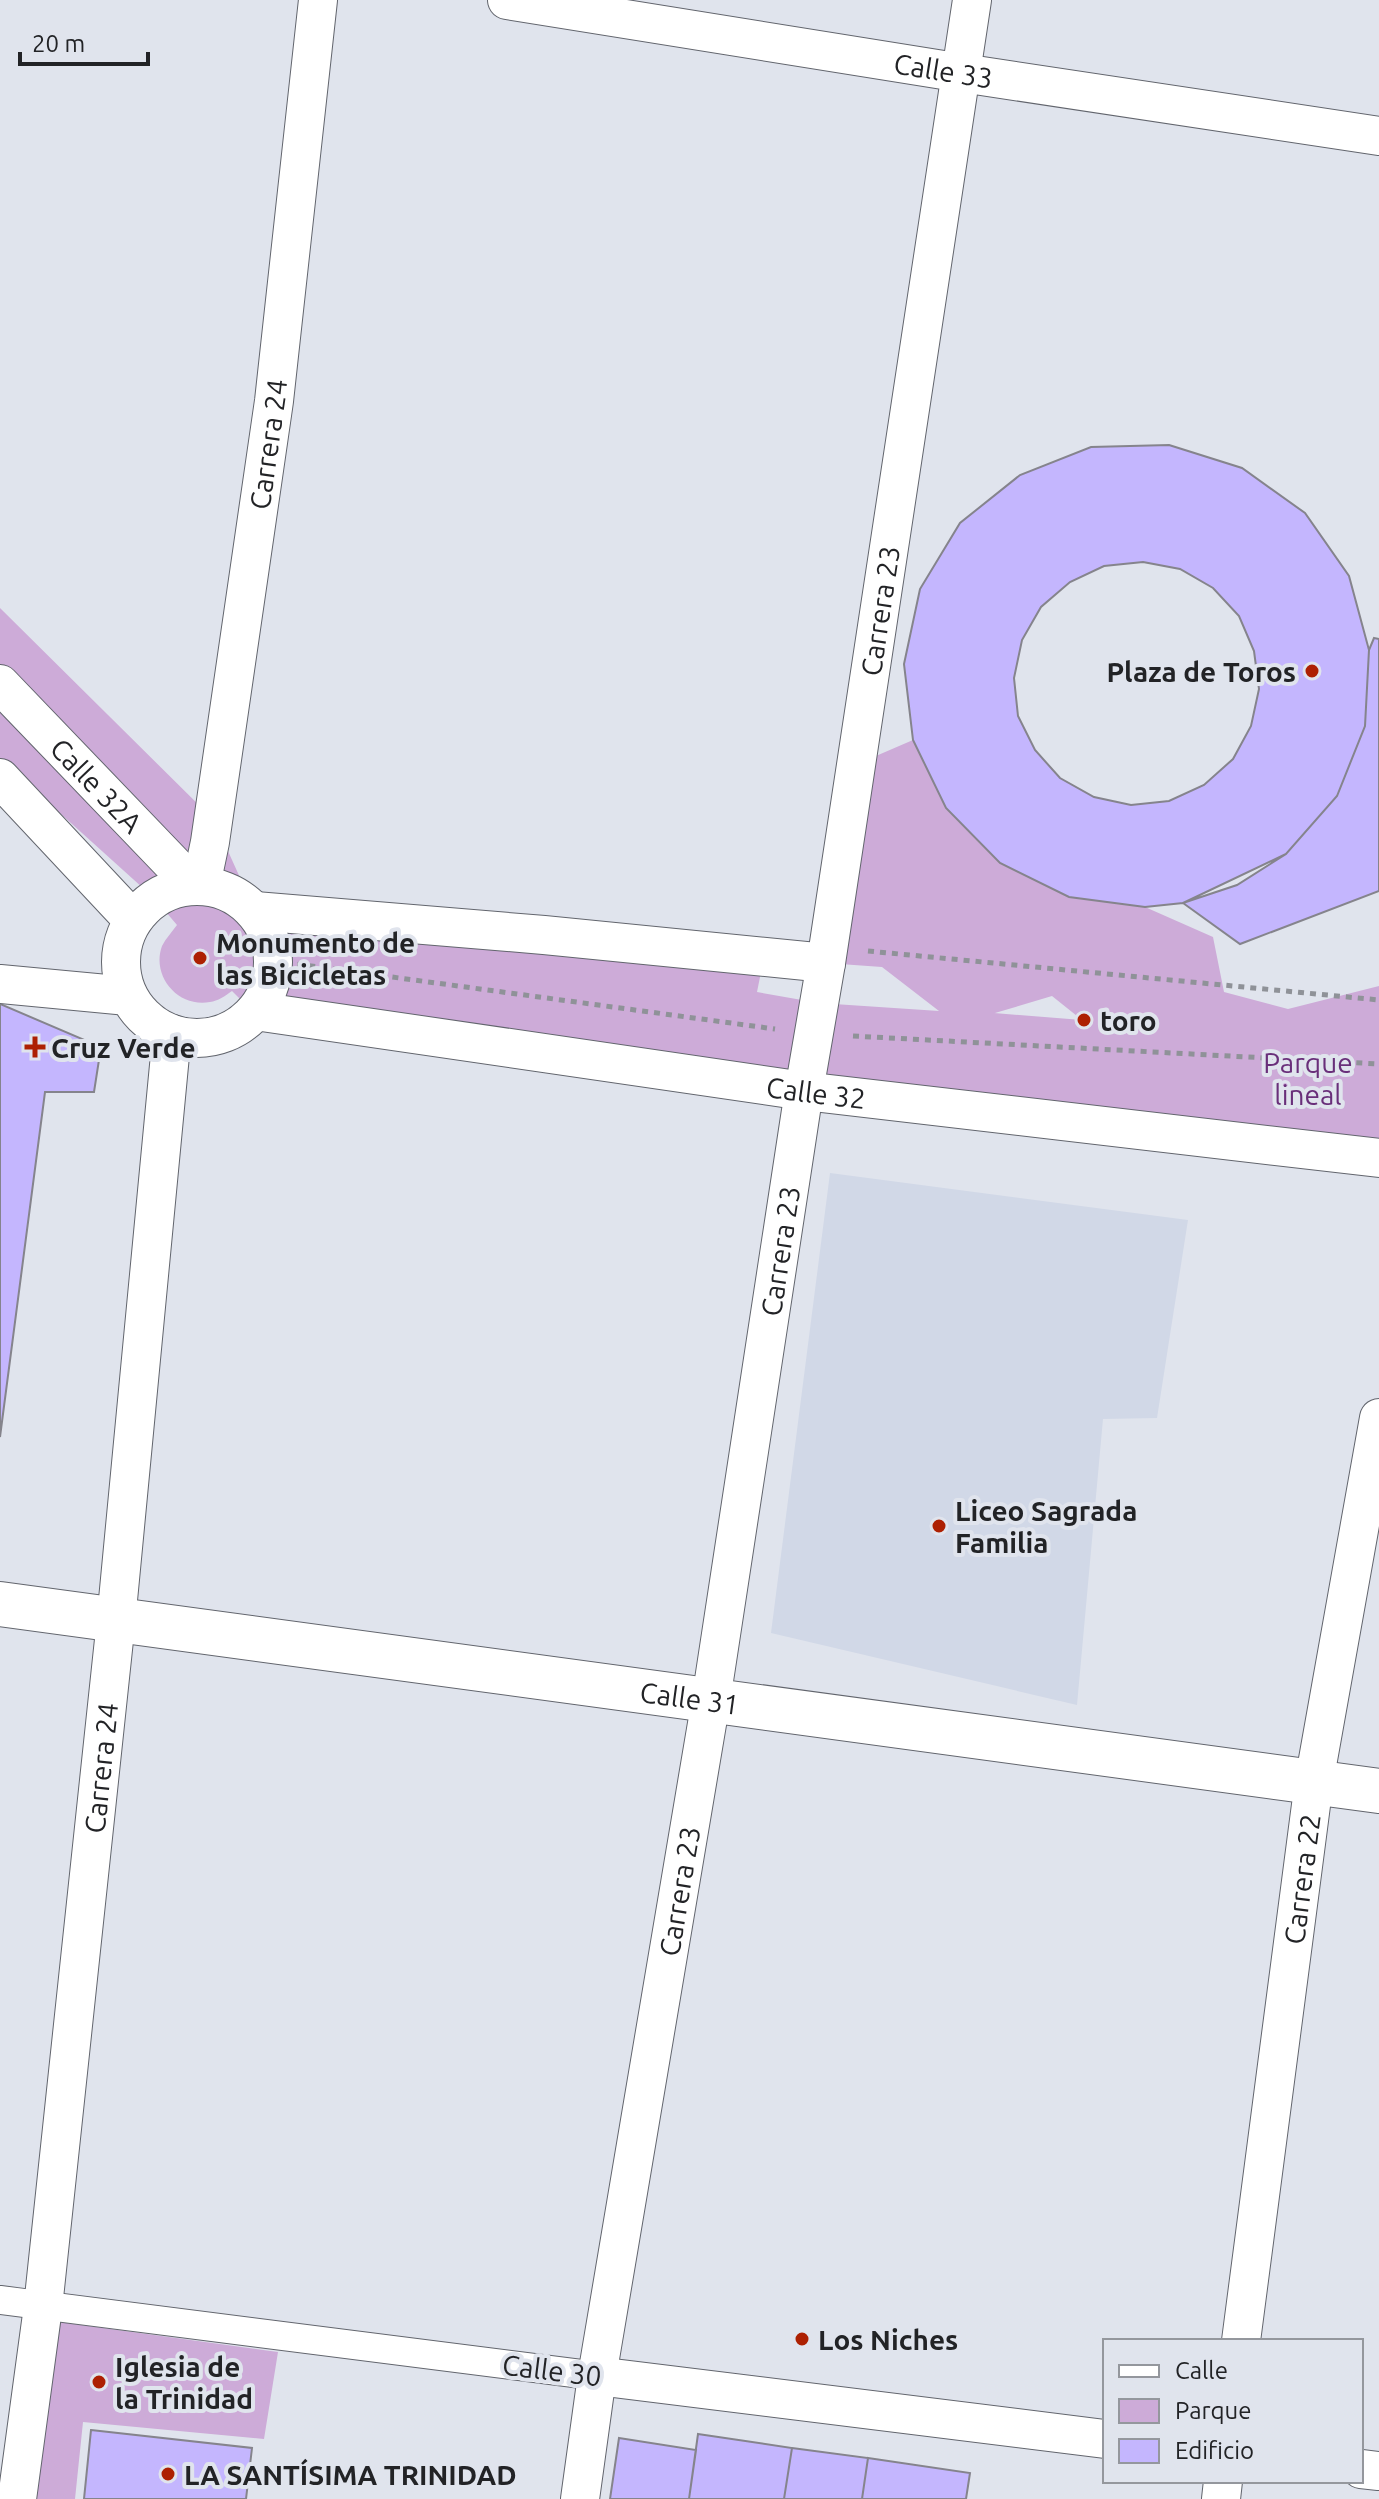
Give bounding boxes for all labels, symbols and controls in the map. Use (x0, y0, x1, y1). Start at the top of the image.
scale bar (20, 16, 148, 66)
text: 20 m (32, 30, 85, 57)
street label: Calle 33 (892, 47, 995, 93)
street label: Carrera 24 (243, 377, 292, 511)
street label: Carrera 23 (854, 543, 905, 678)
place label: Plaza de Toros (1106, 656, 1296, 687)
marker: Plaza de Toros (1303, 662, 1321, 680)
street label: Calle 32A (45, 732, 149, 838)
place label: Monumento de las Bicicletas (216, 927, 415, 990)
marker: Monumento de las Bicicletas (191, 949, 209, 967)
place label: toro (1100, 1005, 1157, 1036)
marker: toro (1075, 1011, 1093, 1029)
place label: Cruz Verde (51, 1032, 196, 1063)
marker: Cruz Verde (26, 1038, 44, 1056)
park label: Parque lineal (1263, 1047, 1353, 1110)
street label: Calle 32 (764, 1070, 867, 1114)
street label: Carrera 23 (754, 1184, 805, 1318)
place label: Liceo Sagrada Familia (955, 1495, 1137, 1558)
marker: Liceo Sagrada Familia (930, 1517, 948, 1535)
street label: Calle 31 (638, 1675, 741, 1720)
street label: Carrera 24 (78, 1701, 123, 1835)
street label: Carrera 22 (1277, 1812, 1325, 1946)
street label: Carrera 23 (653, 1824, 705, 1958)
place label: Los Niches (818, 2324, 958, 2355)
marker: Los Niches (793, 2330, 811, 2348)
legend (1103, 2339, 1363, 2483)
street label: Calle 30 (501, 2349, 603, 2391)
place label: Iglesia de la Trinidad (115, 2351, 253, 2414)
text: Calle (1175, 2357, 1228, 2384)
marker: Iglesia de la Trinidad (90, 2373, 108, 2391)
text: Parque (1175, 2397, 1252, 2424)
text: Edificio (1175, 2437, 1254, 2464)
place label: LA SANTÍSIMA TRINIDAD (184, 2458, 517, 2490)
marker: LA SANTÍSIMA TRINIDAD (159, 2465, 177, 2483)

